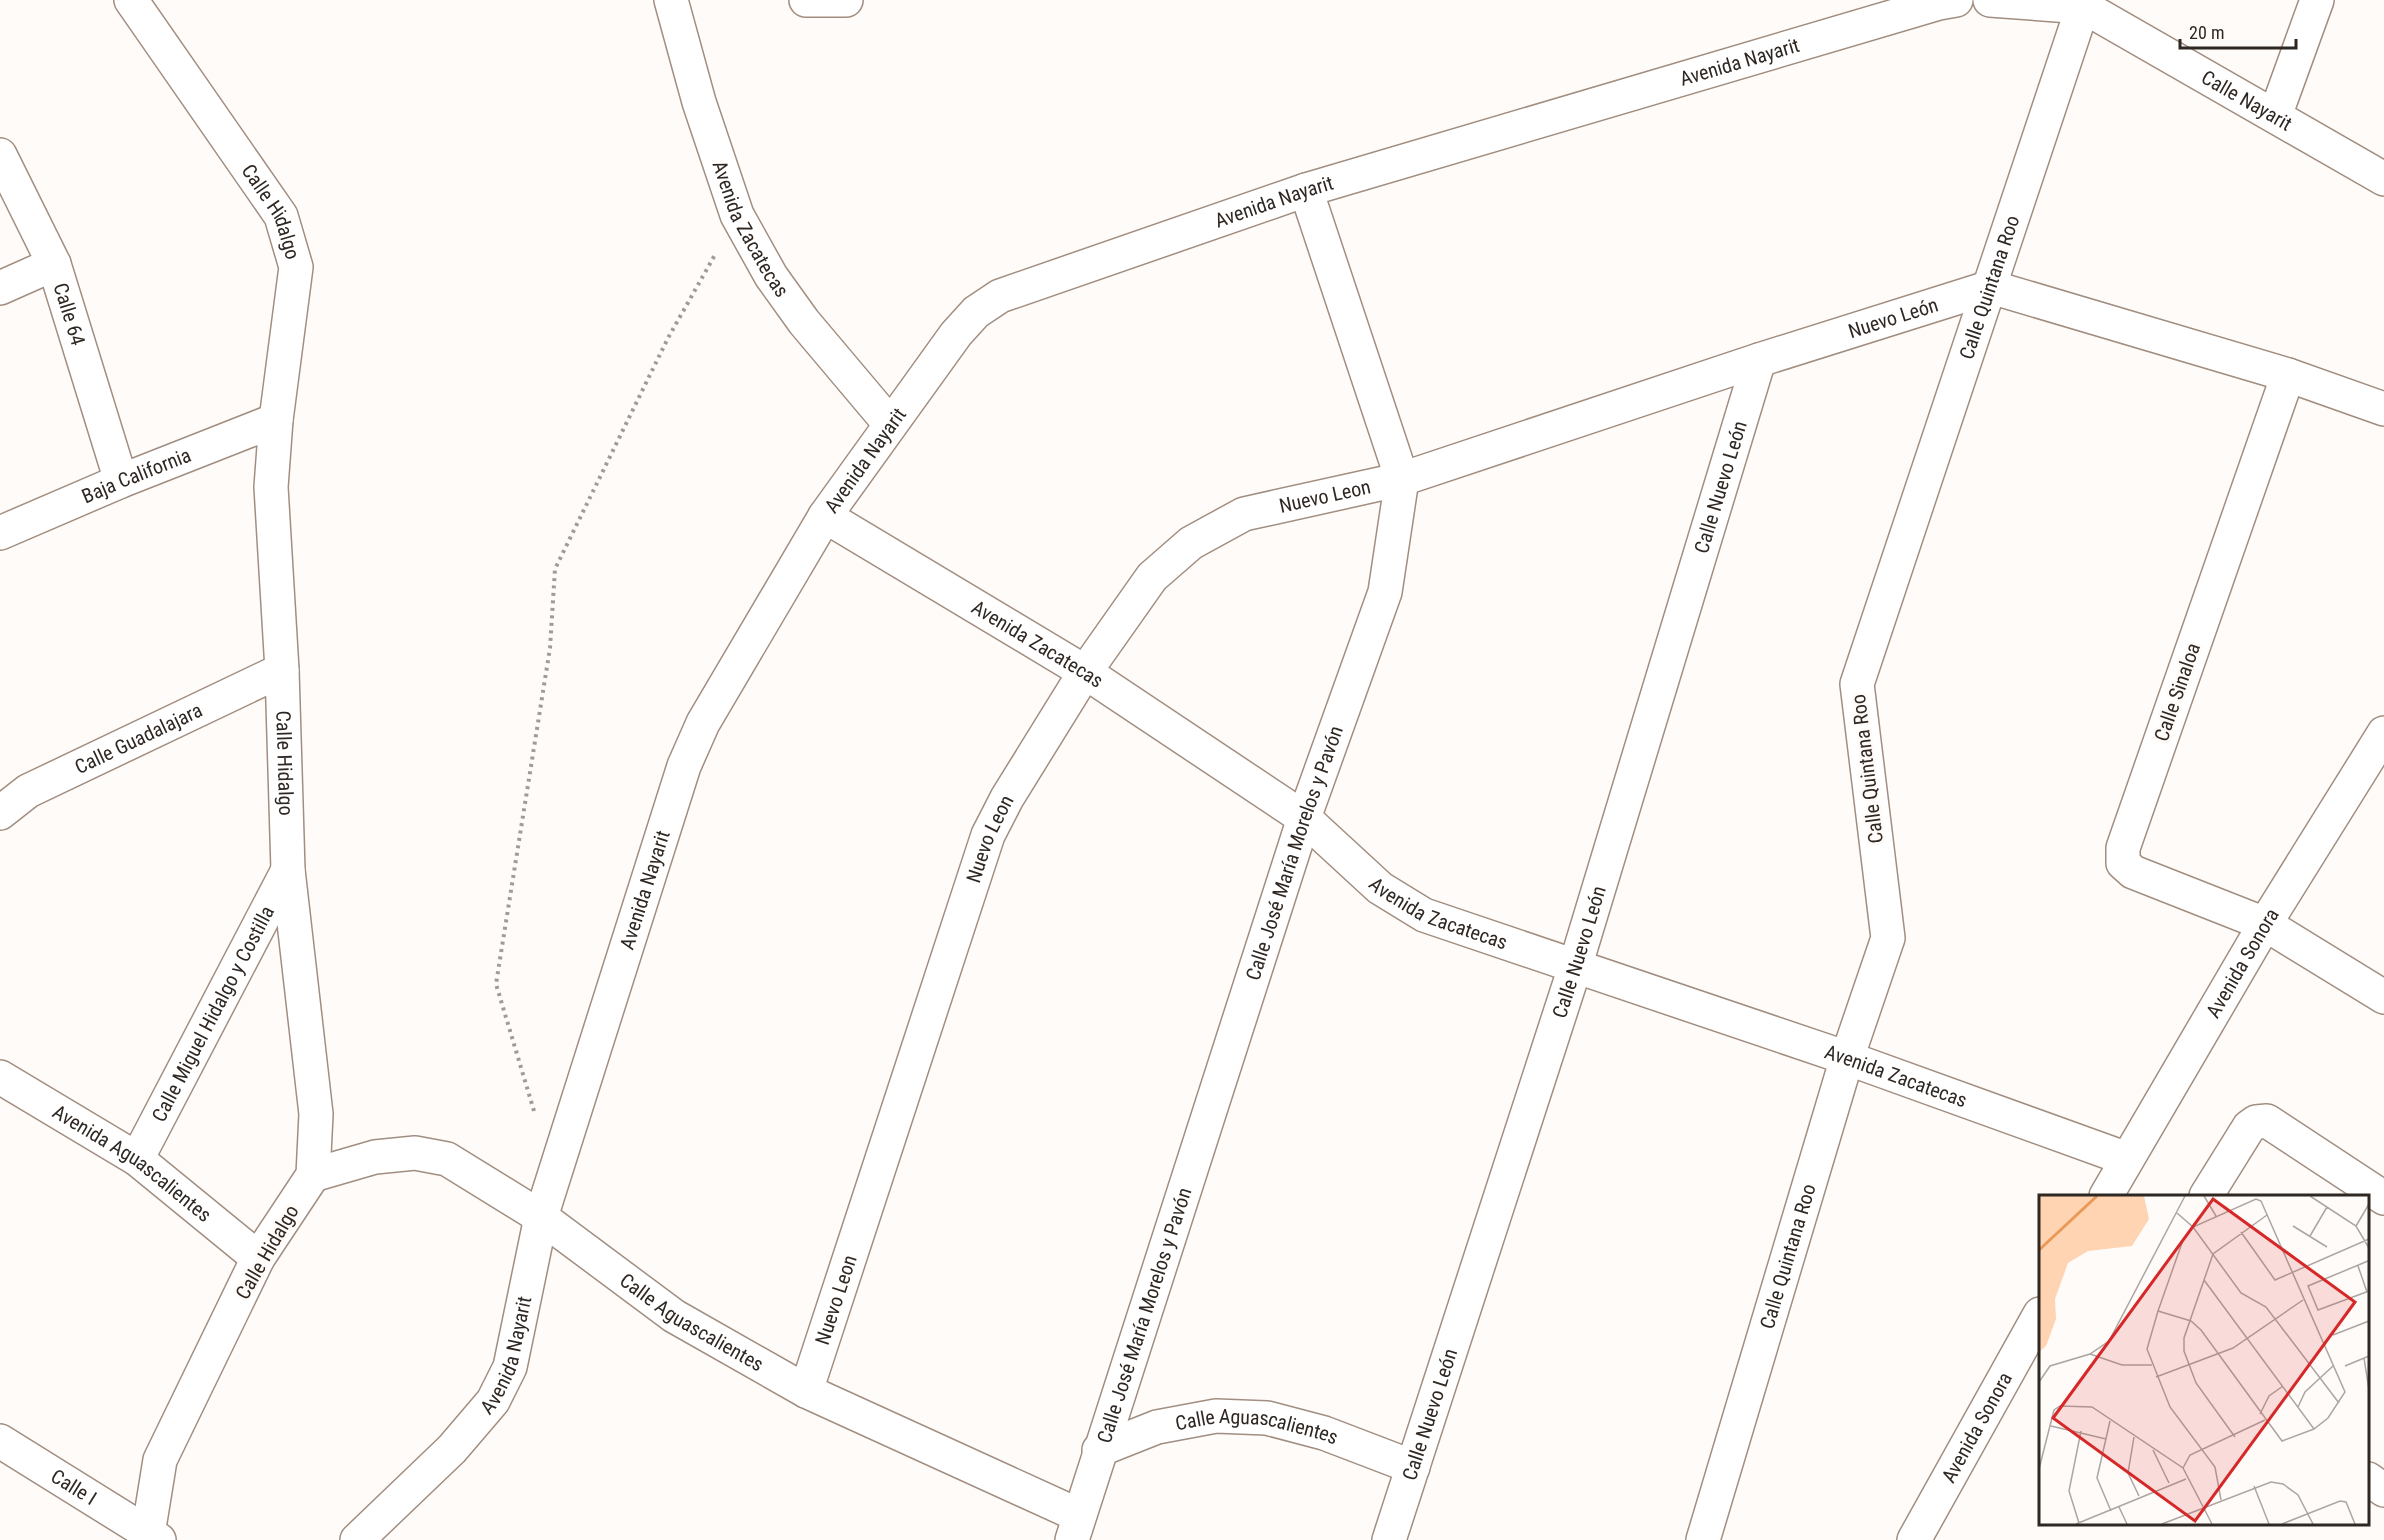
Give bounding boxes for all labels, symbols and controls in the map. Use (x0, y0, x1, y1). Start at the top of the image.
scale bar (2180, 12, 2296, 50)
text: 20 m (2189, 22, 2224, 43)
street label: Avenida Nayarit (1677, 33, 1802, 91)
street label: Calle Nayarit (2197, 65, 2296, 136)
street label: Avenida Zacatecas (708, 157, 794, 302)
street label: Calle Hidalgo (237, 159, 305, 262)
street label: Avenida Nayarit (1212, 171, 1336, 233)
street label: Calle Quintana Roo (1954, 212, 2024, 362)
street label: Calle 64 (49, 280, 90, 348)
street label: Nuevo León (1845, 292, 1941, 343)
street label: Avenida Nayarit (819, 403, 911, 517)
street label: Calle Nuevo León (1689, 418, 1752, 556)
street label: Baja California (78, 443, 194, 508)
street label: Nuevo Leon (1277, 474, 1373, 518)
street label: Avenida Zacatecas (967, 595, 1108, 693)
street label: Calle Sinaloa (2149, 640, 2205, 744)
street label: Calle Quintana Roo (1846, 693, 1888, 845)
street label: Calle Guadalajara (71, 698, 206, 779)
street label: Calle Hidalgo (271, 710, 298, 816)
street label: Calle José María Morelos y Pavón (1241, 723, 1348, 983)
street label: Nuevo Leon (961, 791, 1019, 886)
street label: Avenida Nayarit (615, 827, 675, 952)
street label: Avenida Zacatecas (1364, 872, 1511, 954)
street label: Calle Nuevo León (1547, 883, 1611, 1021)
street label: Calle Miguel Hidalgo y Costilla (147, 902, 279, 1126)
street label: Avenida Sonora (2201, 904, 2284, 1022)
street label: Avenida Zacatecas (1822, 1039, 1970, 1112)
street label: Avenida Aguascalientes (49, 1099, 216, 1227)
street label: Calle Quintana Roo (1755, 1181, 1821, 1332)
street label: Calle José María Morelos y Pavón (1092, 1185, 1196, 1446)
inset map (2039, 1195, 2369, 1525)
street label: Calle Hidalgo (230, 1201, 304, 1303)
street label: Nuevo Leon (810, 1252, 862, 1348)
street label: Calle Aguascalientes (615, 1268, 768, 1376)
street label: Avenida Nayarit (475, 1294, 536, 1419)
street label: Calle Nuevo León (1397, 1346, 1462, 1483)
street label: Avenida Sonora (1936, 1368, 2017, 1487)
street label: Calle Aguascalientes (1173, 1404, 1342, 1449)
street label: Calle I (47, 1464, 101, 1510)

